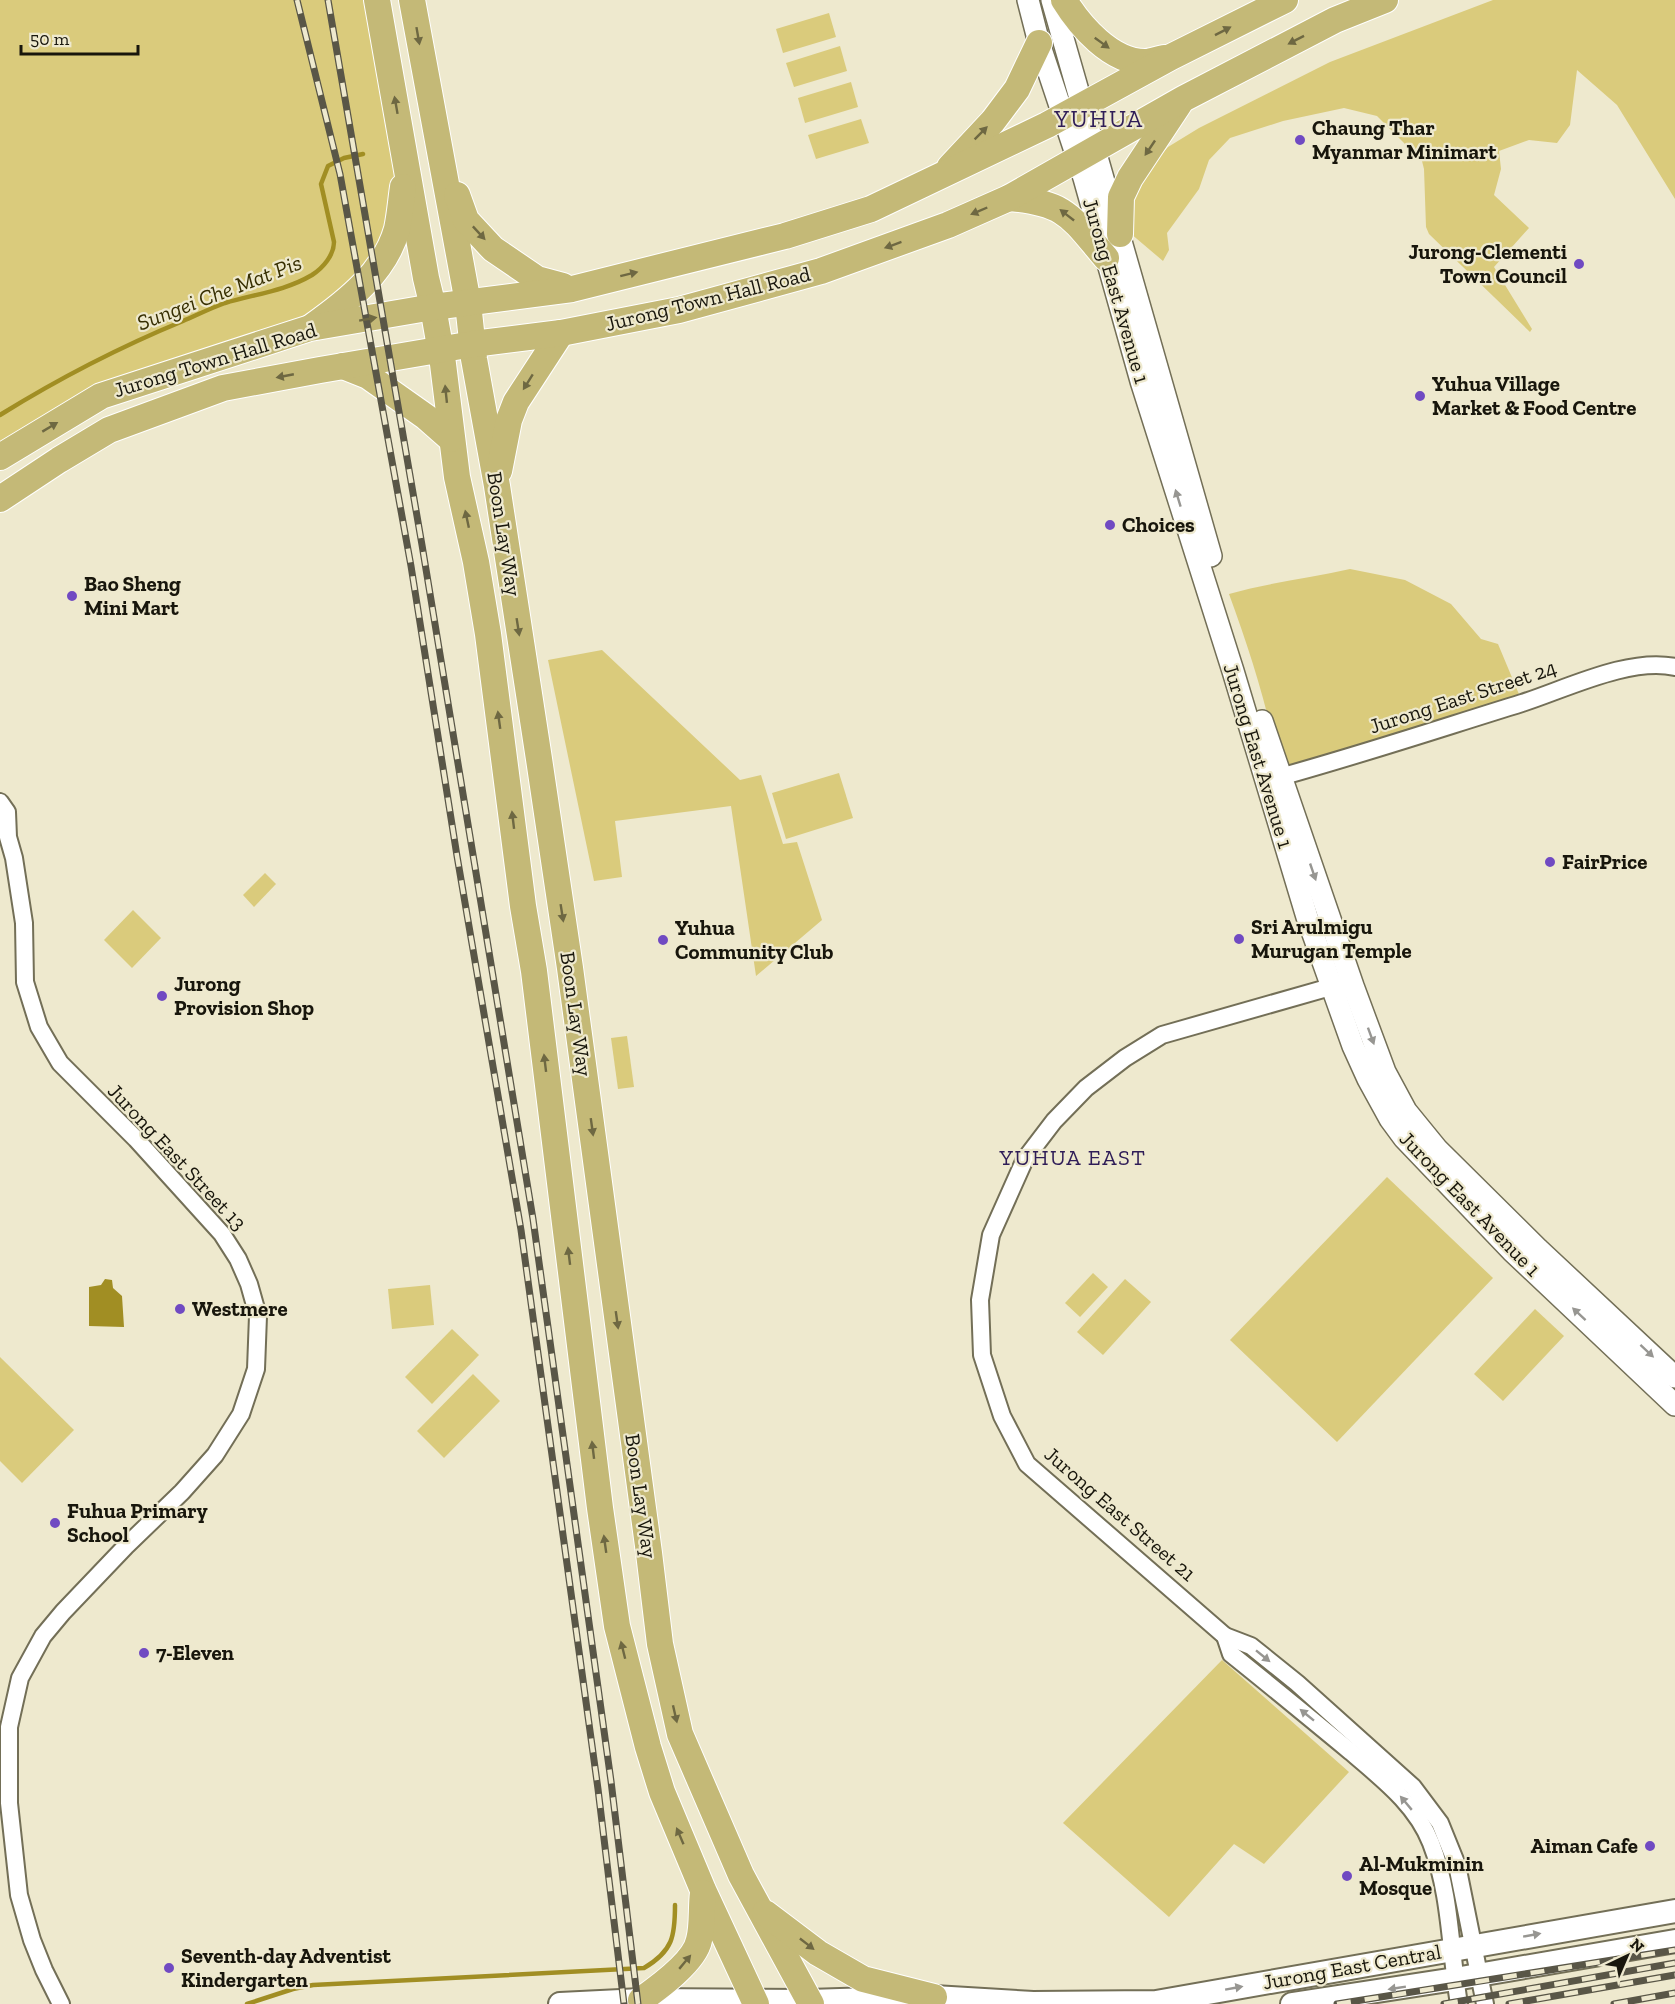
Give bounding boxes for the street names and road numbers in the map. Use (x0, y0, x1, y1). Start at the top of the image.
street label: Jurong East Avenue 1 (1078, 195, 1155, 387)
street label: Jurong Town Hall Road (603, 261, 813, 336)
street label: Jurong Town Hall Road (111, 317, 320, 402)
street label: Boon Lay Way (482, 470, 527, 598)
street label: Jurong East Street 24 (1366, 654, 1560, 739)
street label: Jurong East Avenue 1 (1218, 660, 1298, 851)
street label: Boon Lay Way (555, 950, 598, 1078)
street label: Jurong East Street 13 (103, 1078, 252, 1235)
street label: Jurong East Avenue 1 (1395, 1126, 1546, 1281)
street label: Boon Lay Way (620, 1432, 663, 1560)
street label: Jurong East Street 21 (1040, 1441, 1201, 1586)
street label: Jurong East Central (1261, 1938, 1444, 1995)

